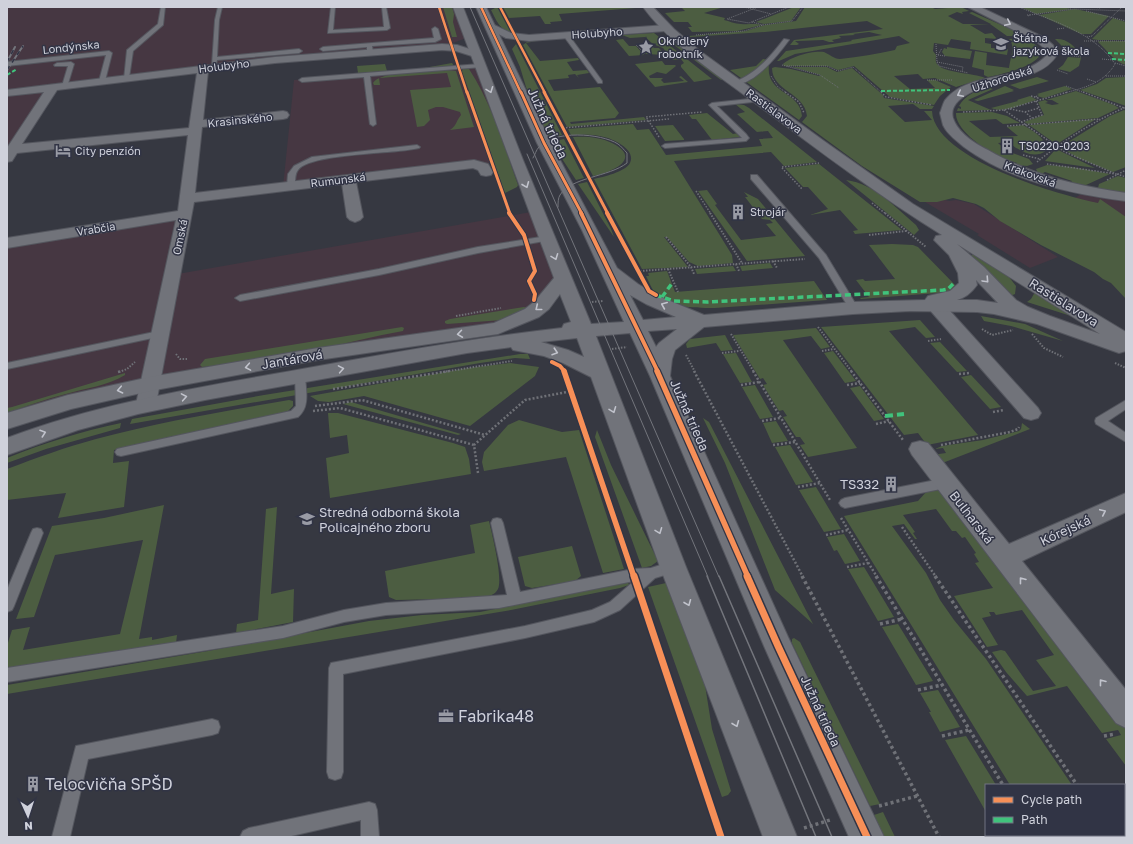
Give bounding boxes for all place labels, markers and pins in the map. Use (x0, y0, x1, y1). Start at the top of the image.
place label: Štátna jazyková škola (1012, 31, 1089, 57)
place label: Okrídlený robotník (658, 34, 709, 60)
school or university icon: Štátna jazyková škola (992, 35, 1010, 53)
place icon: Okrídlený robotník (637, 38, 655, 56)
building icon: TS0220-0203 (998, 137, 1016, 155)
place label: TS0220-0203 (1019, 139, 1090, 152)
hotel icon: City penzión (54, 142, 72, 160)
place label: City penzión (75, 144, 141, 157)
building icon: Strojár (729, 203, 747, 221)
place label: Strojár (750, 205, 786, 218)
building icon: TS332 (882, 475, 900, 493)
place label: TS332 (840, 476, 879, 492)
place label: Stredná odborná škola Policajného zboru (319, 504, 460, 535)
school or university icon: Stredná odborná škola Policajného zboru (298, 510, 316, 528)
place label: Fabrika48 (458, 706, 534, 726)
office icon: Fabrika48 (437, 707, 455, 725)
place label: Telocvičňa SPŠD (45, 774, 173, 794)
building icon: Telocvičňa SPŠD (24, 775, 42, 793)

